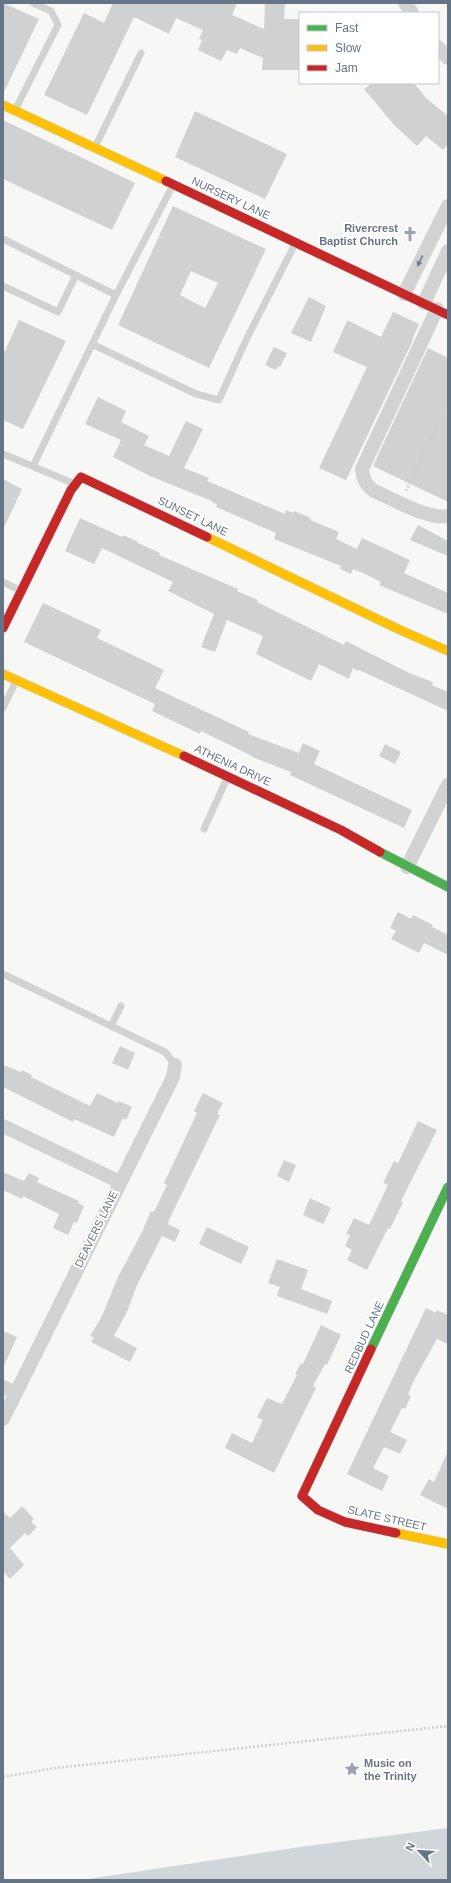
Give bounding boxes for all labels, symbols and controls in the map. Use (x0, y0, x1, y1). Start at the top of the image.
legend (299, 12, 439, 84)
text: Fast (335, 21, 359, 35)
text: Slow (335, 41, 361, 55)
text: Jam (335, 61, 358, 75)
street label: NURSERY LANE (190, 175, 272, 221)
place label: Rivercrest Baptist Church (319, 222, 398, 247)
church icon: Rivercrest Baptist Church (401, 225, 419, 243)
one-way arrow (417, 255, 423, 266)
street label: SUNSET LANE (156, 494, 230, 538)
street label: ATHENIA DRIVE (193, 742, 273, 788)
street label: DEAVERS LANE (72, 1189, 120, 1269)
street label: REDBUD LANE (342, 1299, 386, 1375)
street label: SLATE STREET (346, 1503, 428, 1533)
place label: Music on the Trinity (364, 1757, 417, 1782)
place icon: Music on the Trinity (343, 1760, 361, 1778)
north arrow (399, 1831, 439, 1871)
text: N (403, 1841, 417, 1853)

